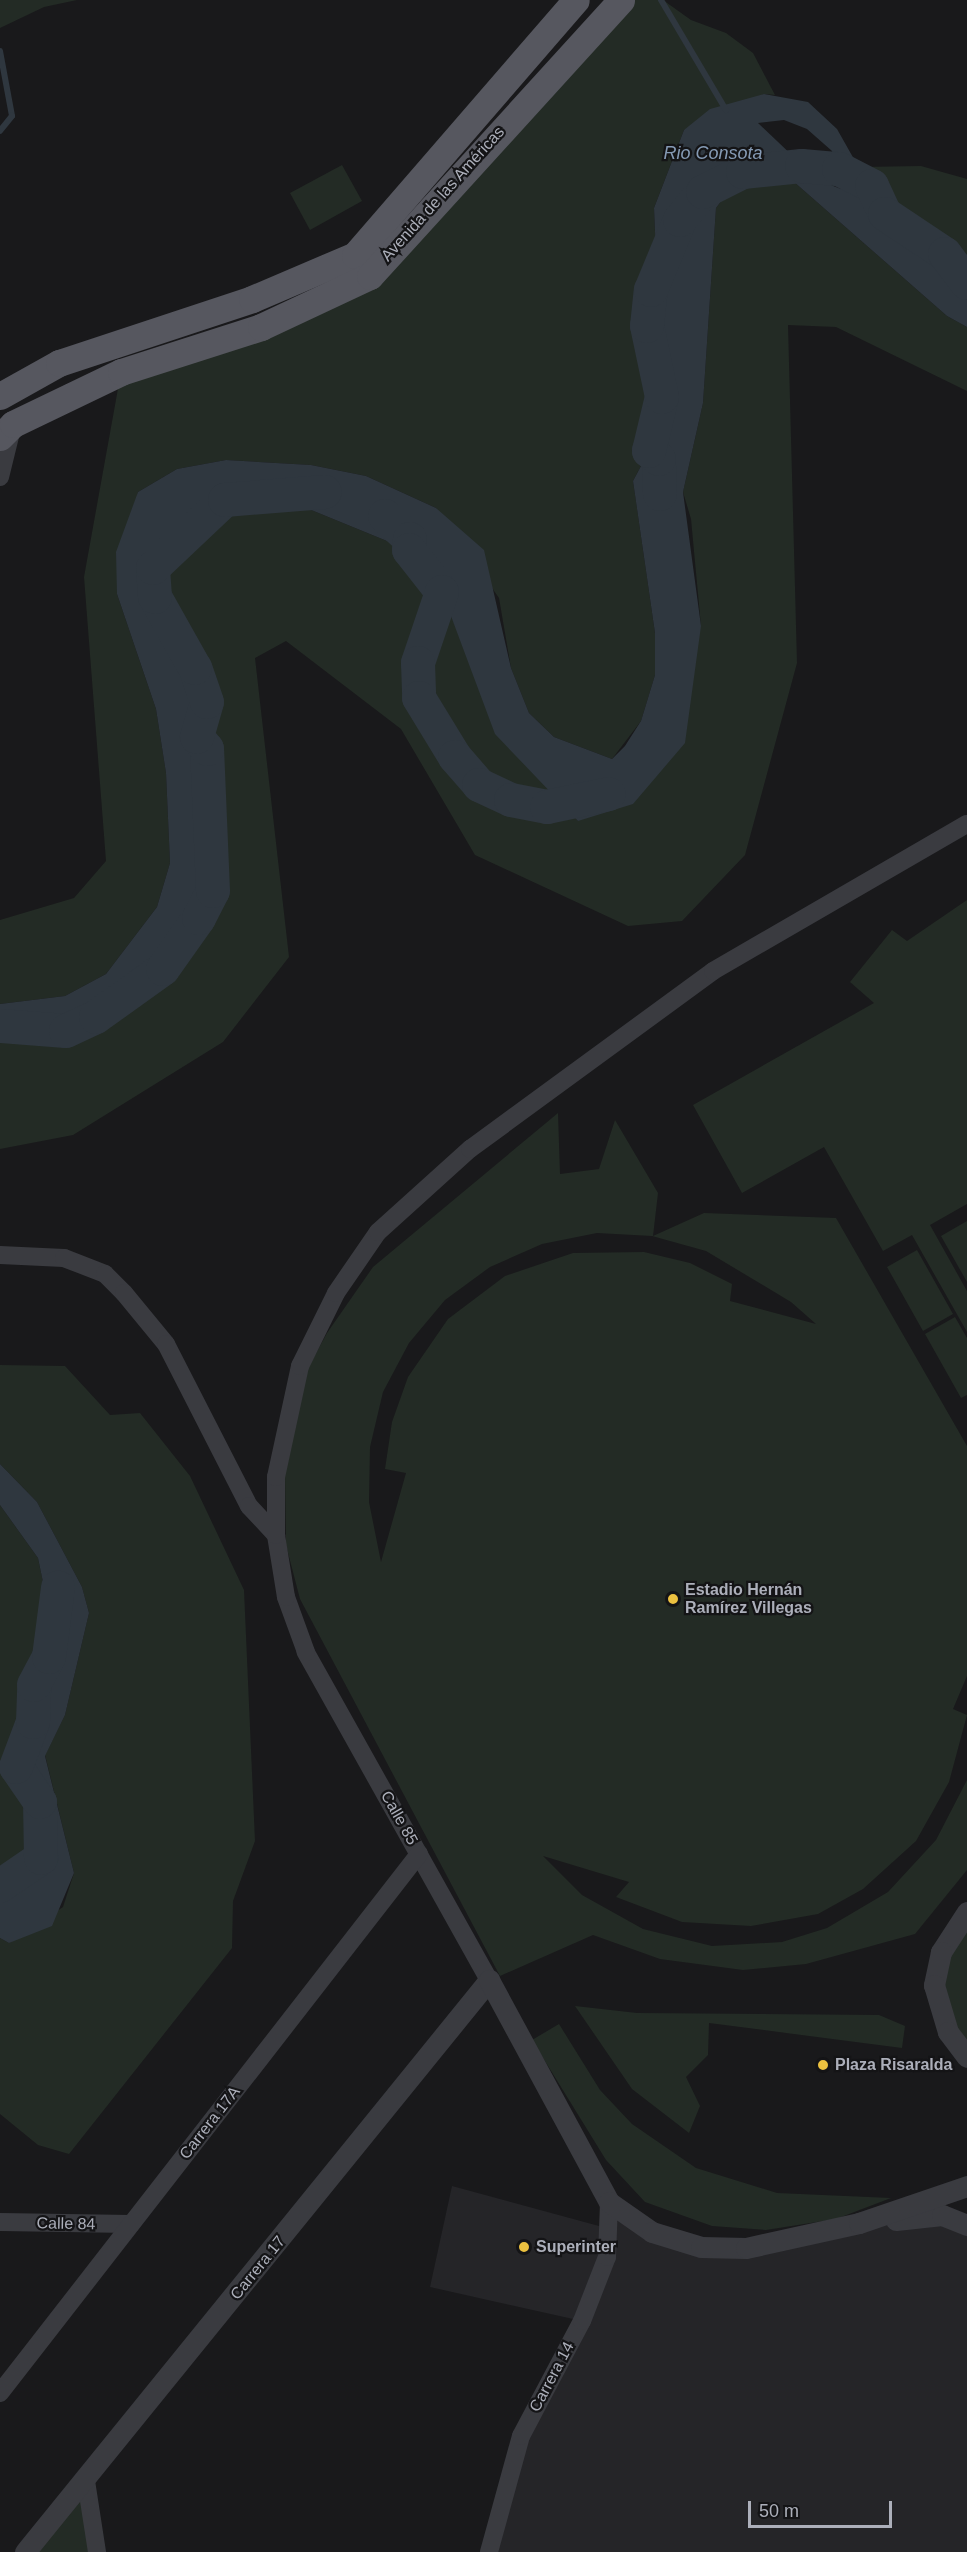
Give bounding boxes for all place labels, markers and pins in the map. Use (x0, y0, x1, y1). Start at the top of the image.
place label: Estadio Hernán Ramírez Villegas (685, 1580, 812, 1618)
marker: Estadio Hernán Ramírez Villegas (666, 1592, 680, 1606)
place label: Plaza Risaralda (835, 2055, 952, 2075)
marker: Plaza Risaralda (816, 2058, 830, 2072)
place label: Superinter (536, 2237, 616, 2257)
marker: Superinter (517, 2240, 531, 2254)

